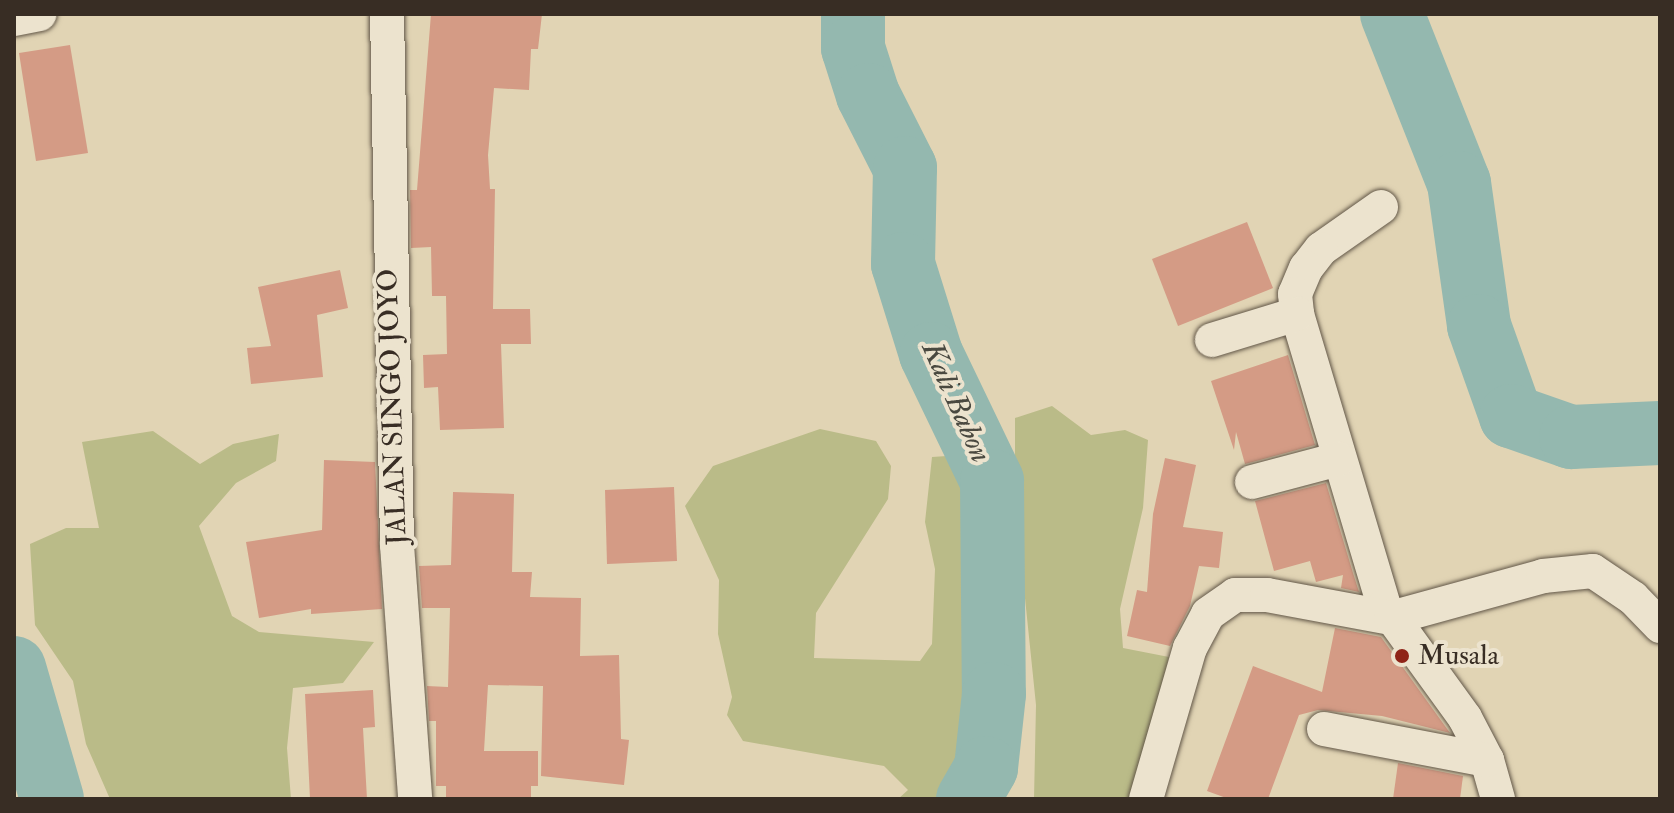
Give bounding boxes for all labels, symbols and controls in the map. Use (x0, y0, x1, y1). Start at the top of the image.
street label: JALAN SINGO JOYO (371, 268, 415, 546)
water label: Kali Babon (913, 336, 999, 468)
place label: Musala (1418, 639, 1499, 673)
marker: Musala (1393, 647, 1411, 665)

